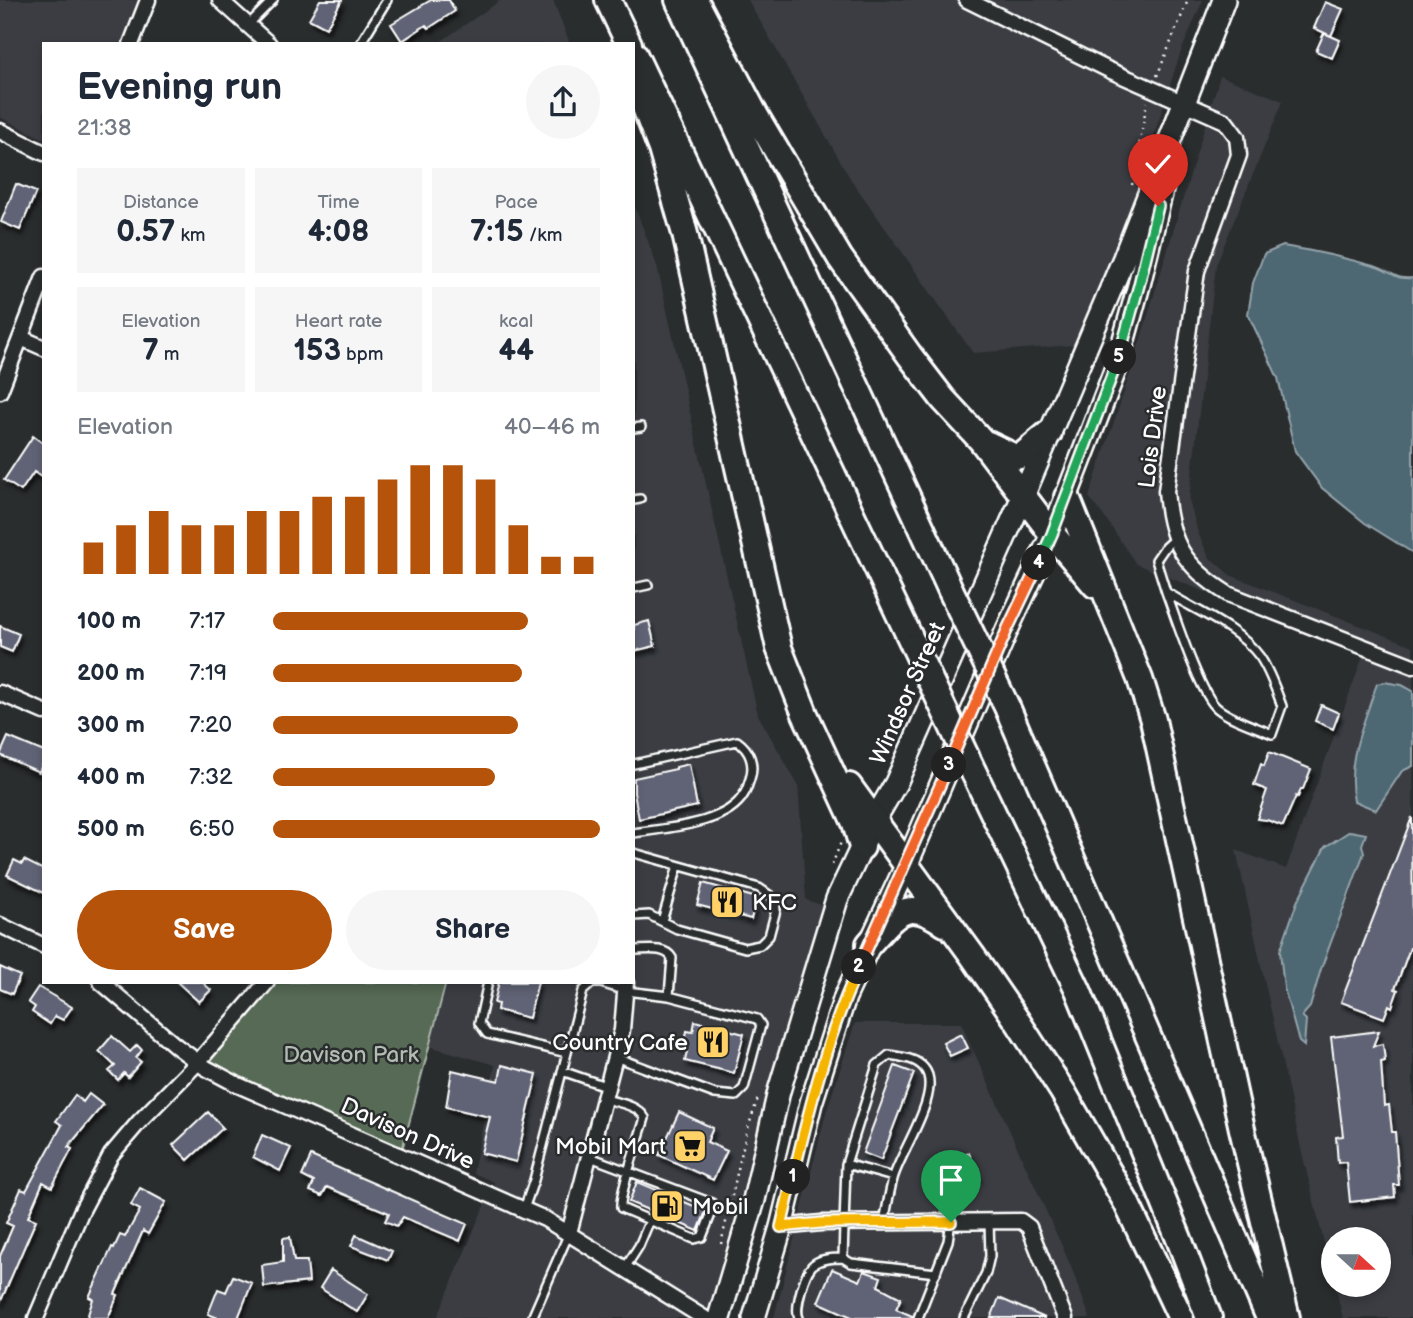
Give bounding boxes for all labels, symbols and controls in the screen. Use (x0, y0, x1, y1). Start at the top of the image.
text: Evening run (77, 65, 282, 110)
button: share (526, 65, 600, 139)
text: 21:38 (77, 114, 131, 142)
pin (1128, 134, 1188, 206)
icon: check (1139, 145, 1177, 183)
text: Distance (123, 191, 199, 214)
text: Time (317, 191, 360, 214)
text: Pace (495, 191, 538, 214)
text: 0.57 (116, 214, 175, 250)
text: 4:08 (308, 214, 369, 250)
text: 7:15 (470, 214, 524, 250)
text: km (175, 224, 205, 247)
text: /km (524, 224, 562, 247)
text: Elevation (121, 310, 200, 333)
text: Heart rate (295, 310, 382, 333)
text: kcal (499, 310, 533, 333)
text: 7 (142, 333, 159, 369)
text: 153 (293, 333, 341, 369)
text: 44 (498, 333, 534, 369)
pin: 5 (1102, 340, 1136, 374)
text: m (159, 343, 180, 366)
text: bpm (341, 343, 384, 366)
text: 5 (1113, 345, 1124, 368)
street label: Lois Drive (1133, 384, 1173, 490)
text: Elevation (77, 413, 173, 441)
text: 40–46 m (504, 413, 600, 441)
pin: 4 (1021, 546, 1056, 580)
text: 4 (1033, 551, 1044, 574)
text: 100 m (77, 607, 141, 635)
text: 7:17 (189, 607, 225, 635)
street label: Windsor Street (864, 618, 952, 769)
text: 200 m (77, 659, 145, 687)
text: 7:19 (189, 659, 227, 687)
text: 300 m (77, 711, 145, 739)
text: 7:20 (189, 711, 232, 739)
pin: 3 (932, 748, 967, 782)
text: 3 (943, 753, 954, 776)
text: 400 m (77, 763, 145, 791)
text: 7:32 (189, 763, 233, 791)
text: 500 m (77, 815, 145, 843)
text: 6:50 (189, 815, 234, 843)
restaurant icon: KFC (708, 883, 746, 921)
place label: KFC (752, 889, 797, 917)
button: Save (77, 890, 332, 970)
button: Share (346, 890, 600, 970)
pin: 2 (842, 950, 876, 984)
text: 2 (853, 955, 864, 978)
restaurant icon: Country Cafe (694, 1023, 732, 1061)
place label: Country Cafe (552, 1029, 688, 1057)
park label: Davison Park (283, 1041, 420, 1069)
street label: Davison Drive (336, 1092, 479, 1176)
supermarket icon: Mobil Mart (671, 1127, 709, 1165)
place label: Mobil Mart (555, 1133, 666, 1161)
pin (921, 1150, 981, 1222)
pin: 1 (776, 1160, 810, 1194)
icon: arrive (932, 1161, 970, 1199)
text: 1 (789, 1165, 797, 1188)
fuel station icon: Mobil (648, 1187, 686, 1225)
place label: Mobil (692, 1193, 748, 1221)
north arrow (1321, 1227, 1391, 1297)
map controls (1321, 1227, 1391, 1297)

